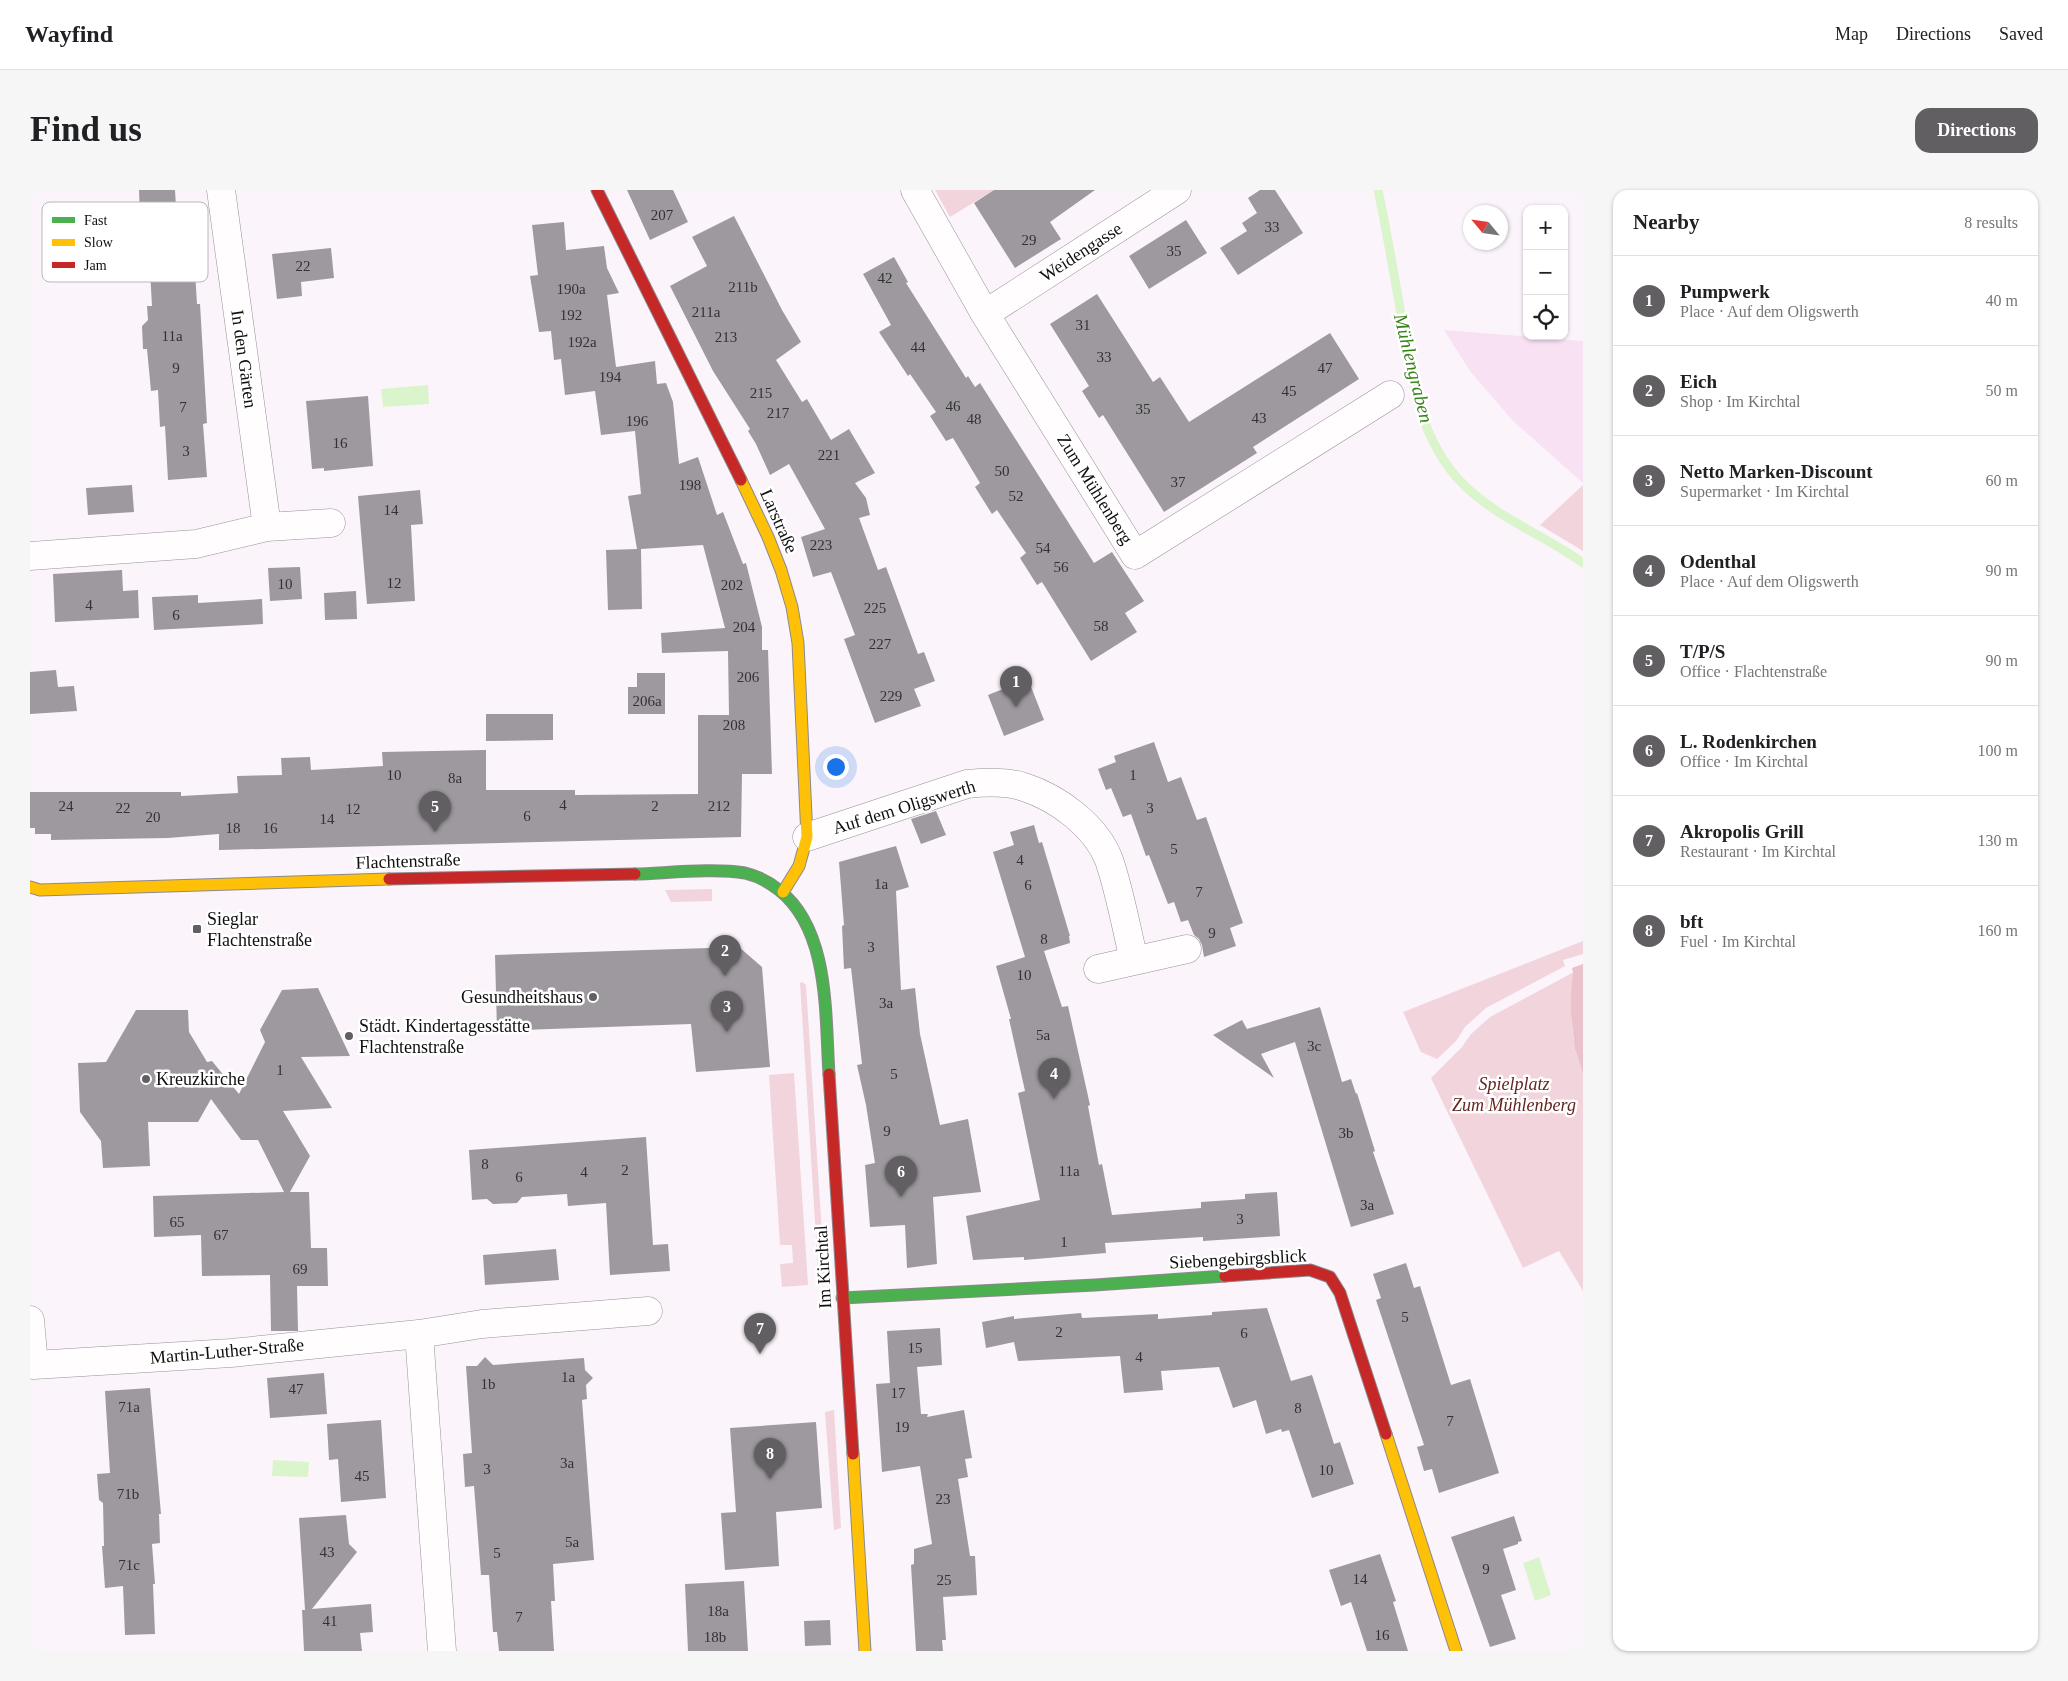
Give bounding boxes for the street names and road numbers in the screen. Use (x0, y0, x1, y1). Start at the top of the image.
street label: Weidengasse (1036, 218, 1126, 286)
street label: In den Gärten (227, 309, 261, 409)
street label: Zum Mühlenberg (1053, 430, 1137, 548)
street label: Larstraße (756, 486, 802, 556)
street label: Auf dem Oligswerth (830, 776, 978, 838)
street label: Flachtenstraße (355, 849, 461, 873)
street label: Im Kirchtal (811, 1225, 835, 1309)
street label: Siebengebirgsblick (1169, 1245, 1307, 1273)
street label: Martin-Luther-Straße (149, 1334, 305, 1368)

